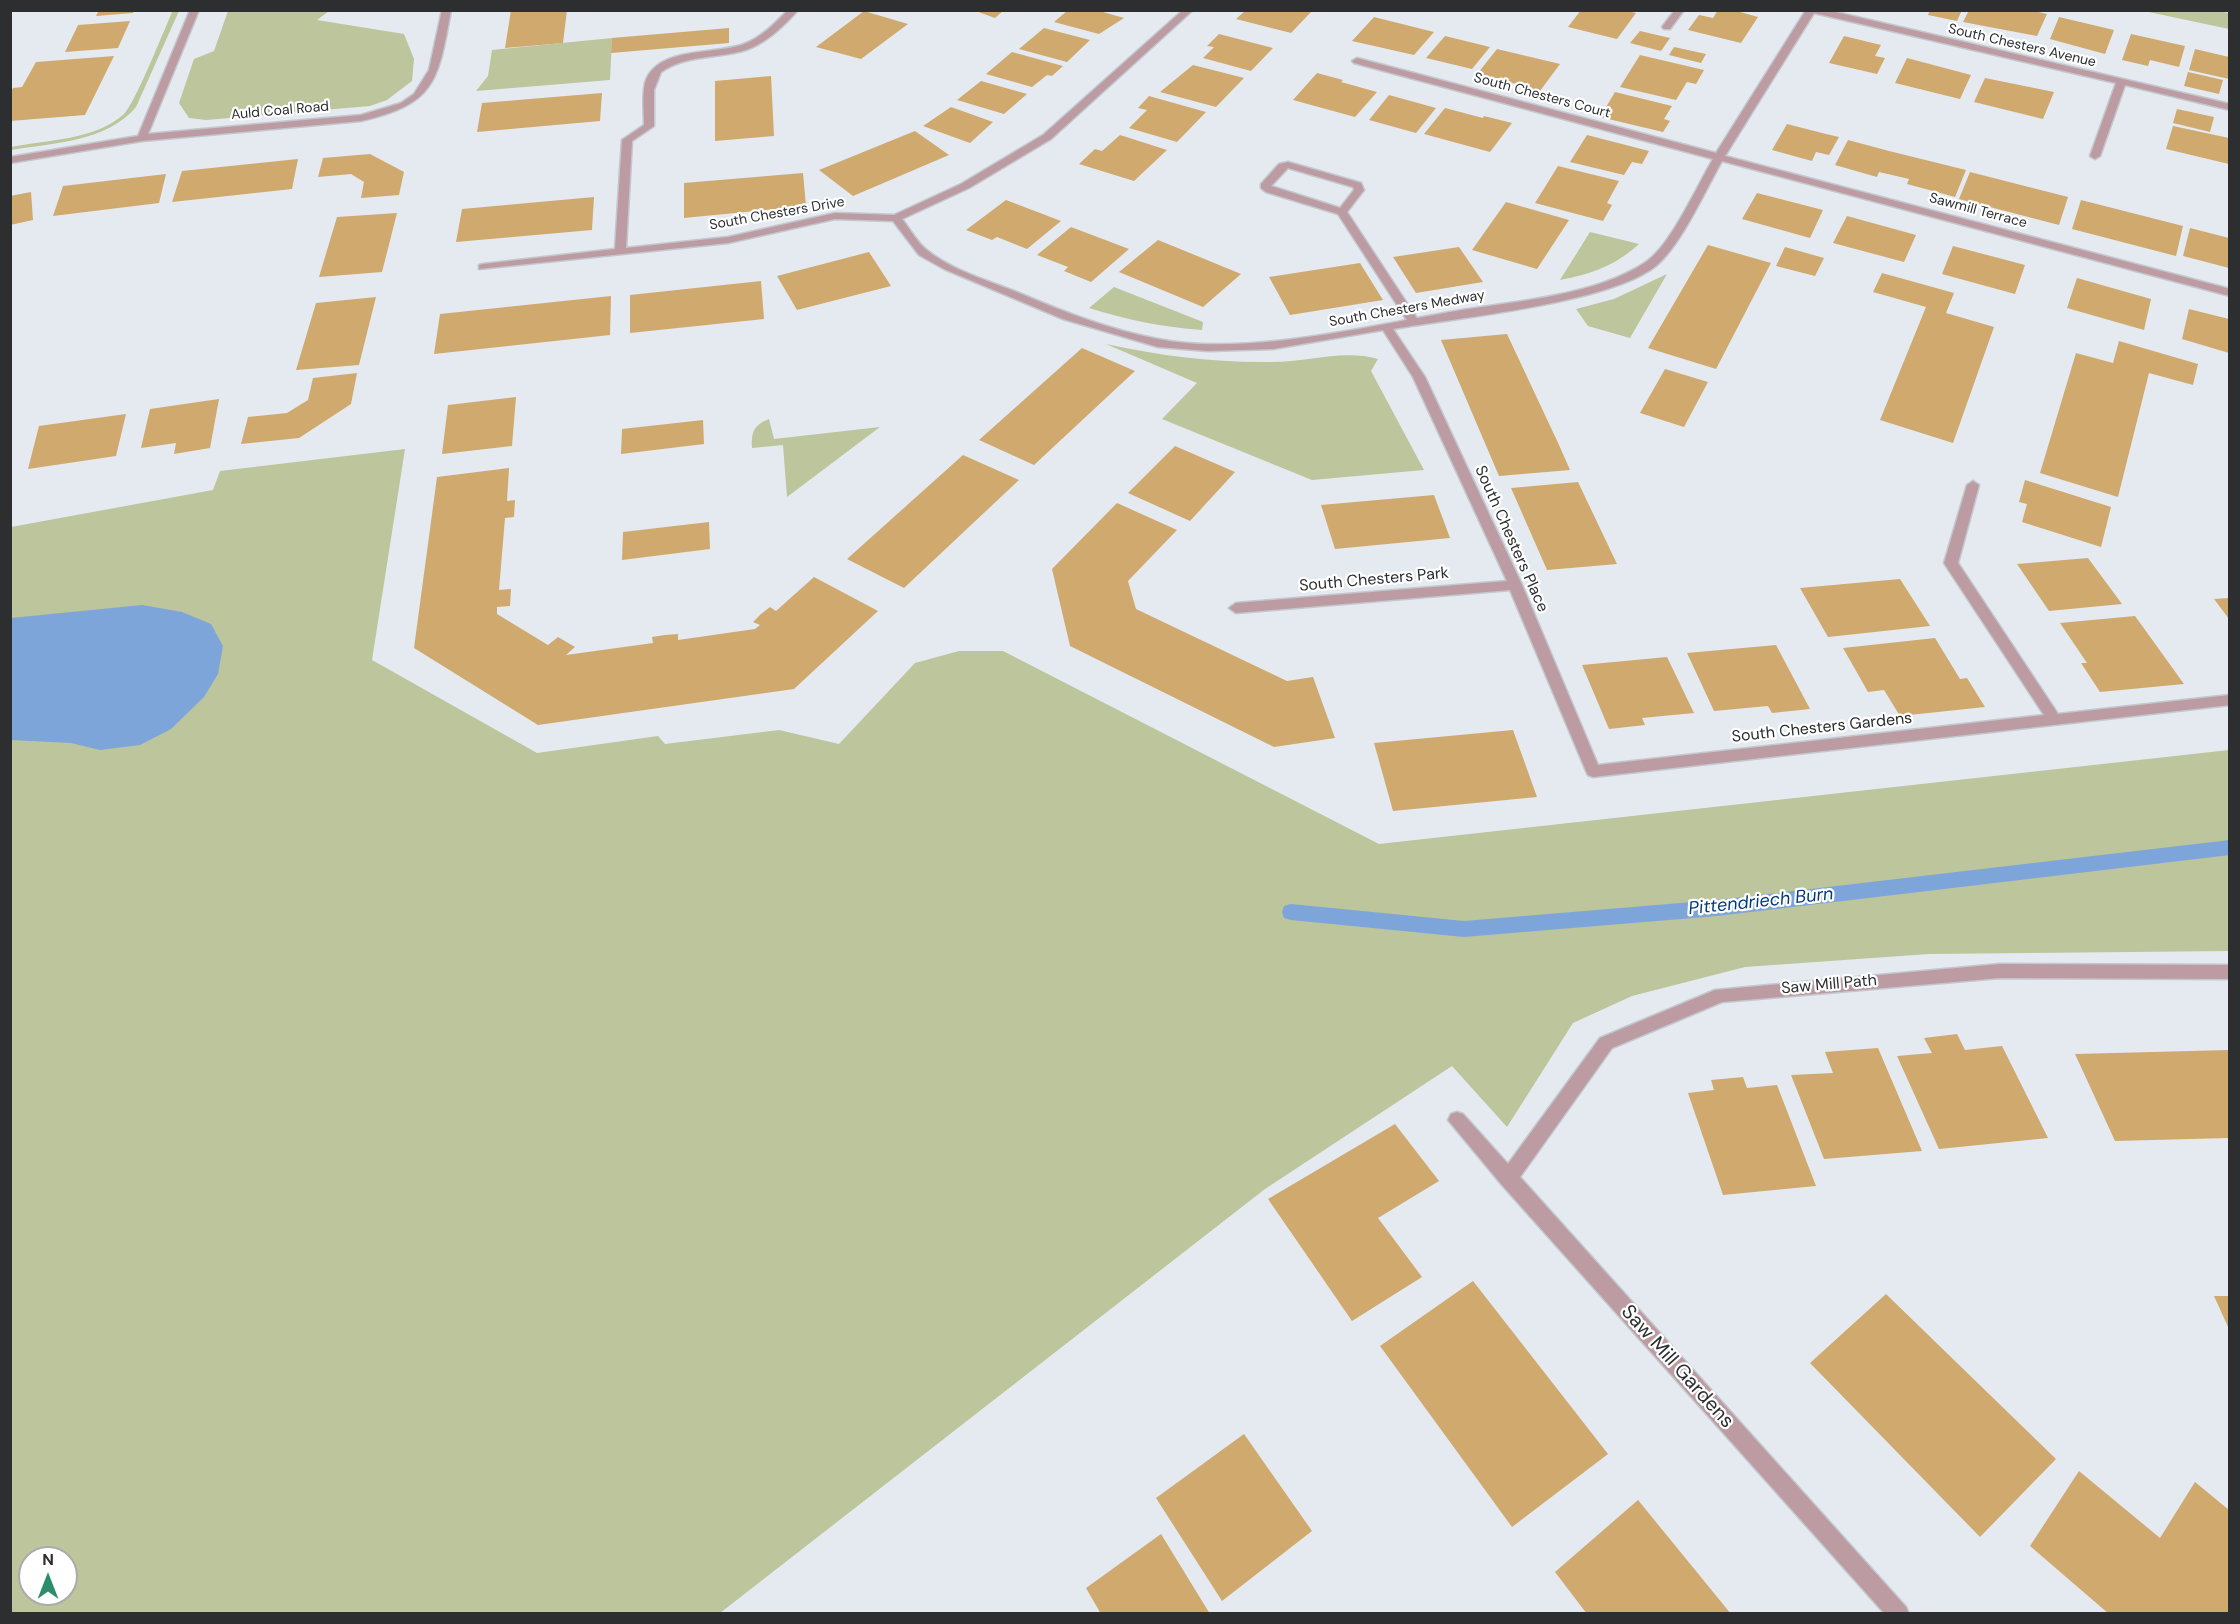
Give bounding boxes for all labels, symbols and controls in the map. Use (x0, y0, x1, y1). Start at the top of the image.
street label: South Chesters Avenue (1946, 21, 2098, 71)
street label: South Chesters Court (1472, 70, 1612, 122)
street label: Auld Coal Road (230, 98, 330, 124)
street label: Sawmill Terrace (1927, 190, 2029, 232)
street label: South Chesters Drive (708, 194, 846, 234)
street label: South Chesters Medway (1328, 287, 1486, 331)
street label: South Chesters Place (1470, 463, 1552, 615)
street label: South Chesters Park (1298, 564, 1450, 596)
street label: South Chesters Gardens (1731, 709, 1913, 747)
water label: Pittendriech Burn (1687, 884, 1835, 920)
street label: Saw Mill Path (1780, 971, 1878, 999)
street label: Saw Mill Gardens (1615, 1301, 1739, 1433)
north arrow (18, 1546, 78, 1606)
text: N (42, 1549, 54, 1570)

